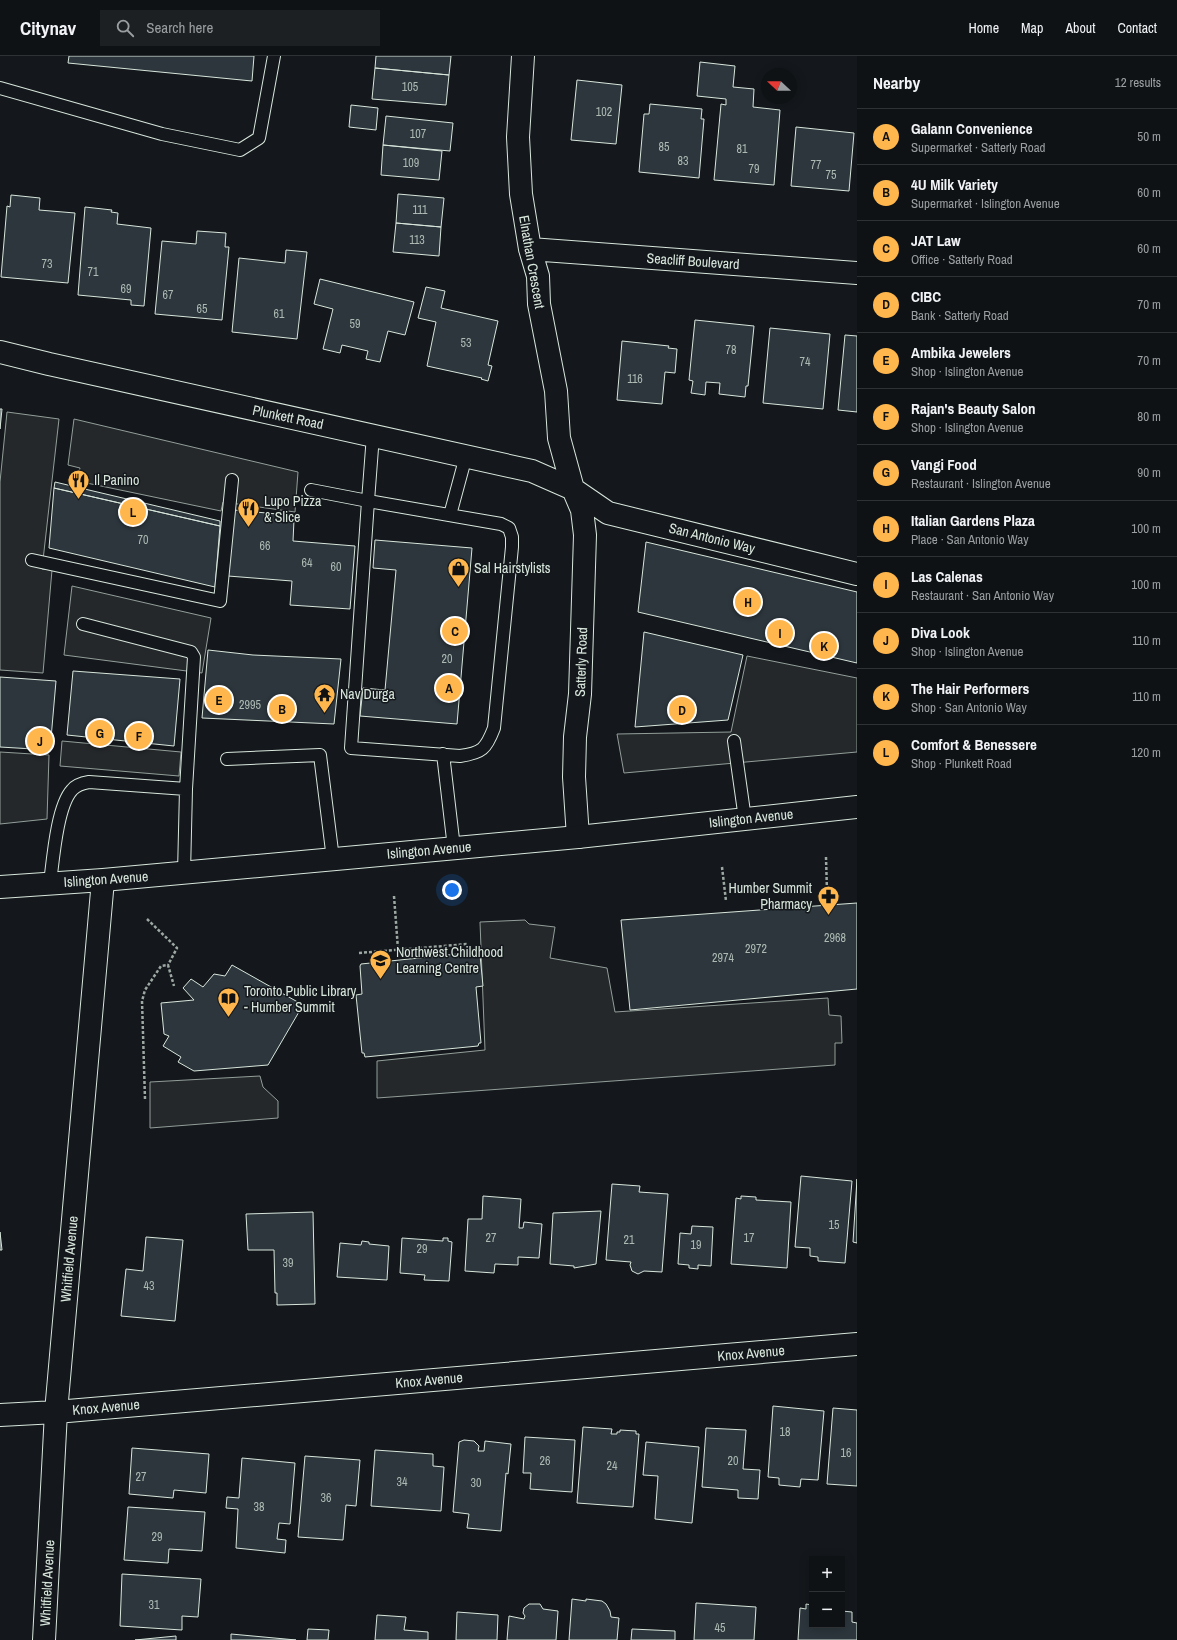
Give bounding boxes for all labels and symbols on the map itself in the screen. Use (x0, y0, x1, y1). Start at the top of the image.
north arrow (761, 68, 797, 104)
house number: 105 (402, 79, 419, 95)
house number: 102 (596, 104, 612, 120)
house number: 107 (410, 126, 427, 142)
house number: 85 (659, 139, 670, 155)
house number: 81 (737, 141, 748, 157)
house number: 83 (678, 153, 688, 169)
house number: 109 (403, 155, 419, 171)
house number: 77 (811, 157, 822, 173)
house number: 79 (749, 161, 759, 177)
house number: 75 (826, 167, 837, 183)
house number: 111 (413, 202, 428, 218)
street label: Elnathan Crescent (515, 214, 549, 310)
house number: 113 (409, 232, 425, 248)
street label: Seacliff Boulevard (646, 249, 740, 273)
house number: 73 (42, 256, 52, 272)
house number: 71 (88, 264, 99, 280)
house number: 69 (121, 281, 131, 297)
house number: 67 (163, 287, 174, 303)
house number: 65 (197, 301, 208, 317)
house number: 61 (274, 306, 285, 322)
house number: 59 (350, 316, 360, 332)
house number: 53 (461, 335, 471, 351)
house number: 78 (726, 342, 736, 358)
house number: 74 (800, 354, 811, 370)
house number: 116 (627, 371, 643, 387)
street label: Plunkett Road (251, 401, 325, 433)
restaurant icon: Il Panino (66, 467, 92, 500)
place label: Il Panino (94, 471, 139, 489)
place label: Lupo Pizza & Slice (264, 492, 322, 526)
restaurant icon: Lupo Pizza & Slice (235, 496, 261, 529)
pin: L (120, 497, 146, 527)
street label: San Antonio Way (667, 519, 757, 557)
house number: 70 (138, 532, 148, 548)
house number: 66 (260, 538, 270, 554)
house number: 64 (302, 555, 313, 571)
shop icon: Sal Hairstylists (446, 555, 472, 588)
house number: 60 (331, 559, 341, 575)
place label: Sal Hairstylists (474, 559, 551, 577)
pin: H (735, 587, 761, 617)
pin: C (442, 616, 468, 646)
pin: I (767, 618, 793, 648)
street label: Satterly Road (571, 627, 591, 697)
pin: K (811, 631, 837, 661)
house number: 20 (442, 651, 452, 667)
pin: A (436, 673, 462, 703)
temple icon: Nav Durga (311, 681, 337, 714)
pin: E (206, 685, 232, 715)
place label: Nav Durga (340, 685, 395, 703)
pin: B (269, 694, 295, 724)
pin: D (669, 695, 695, 725)
house number: 2995 (239, 697, 261, 713)
pin: G (87, 718, 113, 748)
pin: F (126, 721, 152, 751)
pin: J (27, 726, 53, 756)
street label: Islington Avenue (708, 805, 794, 831)
street label: Islington Avenue (386, 837, 472, 863)
street label: Islington Avenue (63, 867, 149, 891)
place label: Humber Summit Pharmacy (728, 879, 812, 913)
your location (442, 880, 462, 900)
pharmacy icon: Humber Summit Pharmacy (815, 883, 841, 916)
house number: 2968 (824, 930, 846, 946)
house number: 2972 (745, 941, 767, 957)
place label: Northwest Childhood Learning Centre (396, 943, 503, 977)
school or university icon: Northwest Childhood Learning Centre (368, 947, 394, 980)
house number: 2974 (712, 950, 734, 966)
place label: Toronto Public Library - Humber Summit (244, 982, 357, 1016)
library icon: Toronto Public Library - Humber Summit (216, 986, 242, 1019)
street label: Whitfield Avenue (56, 1215, 82, 1303)
house number: 15 (829, 1217, 840, 1233)
house number: 27 (486, 1230, 497, 1246)
house number: 17 (744, 1230, 755, 1246)
house number: 21 (624, 1232, 635, 1248)
house number: 19 (691, 1237, 701, 1253)
house number: 29 (417, 1241, 427, 1257)
house number: 39 (283, 1255, 293, 1271)
house number: 43 (144, 1278, 154, 1294)
street label: Knox Avenue (717, 1341, 785, 1365)
street label: Knox Avenue (395, 1368, 463, 1392)
street label: Knox Avenue (72, 1395, 140, 1419)
house number: 18 (780, 1424, 790, 1440)
house number: 16 (841, 1445, 851, 1461)
house number: 26 (540, 1453, 550, 1469)
house number: 20 (728, 1453, 738, 1469)
house number: 24 (607, 1458, 618, 1474)
house number: 27 (136, 1469, 147, 1485)
house number: 34 (397, 1474, 408, 1490)
house number: 30 (471, 1475, 481, 1491)
house number: 36 (321, 1490, 331, 1506)
house number: 38 (254, 1499, 264, 1515)
house number: 29 (152, 1529, 162, 1545)
street label: Whitfield Avenue (36, 1539, 58, 1627)
house number: 31 (149, 1597, 160, 1613)
house number: 45 (715, 1620, 726, 1636)

